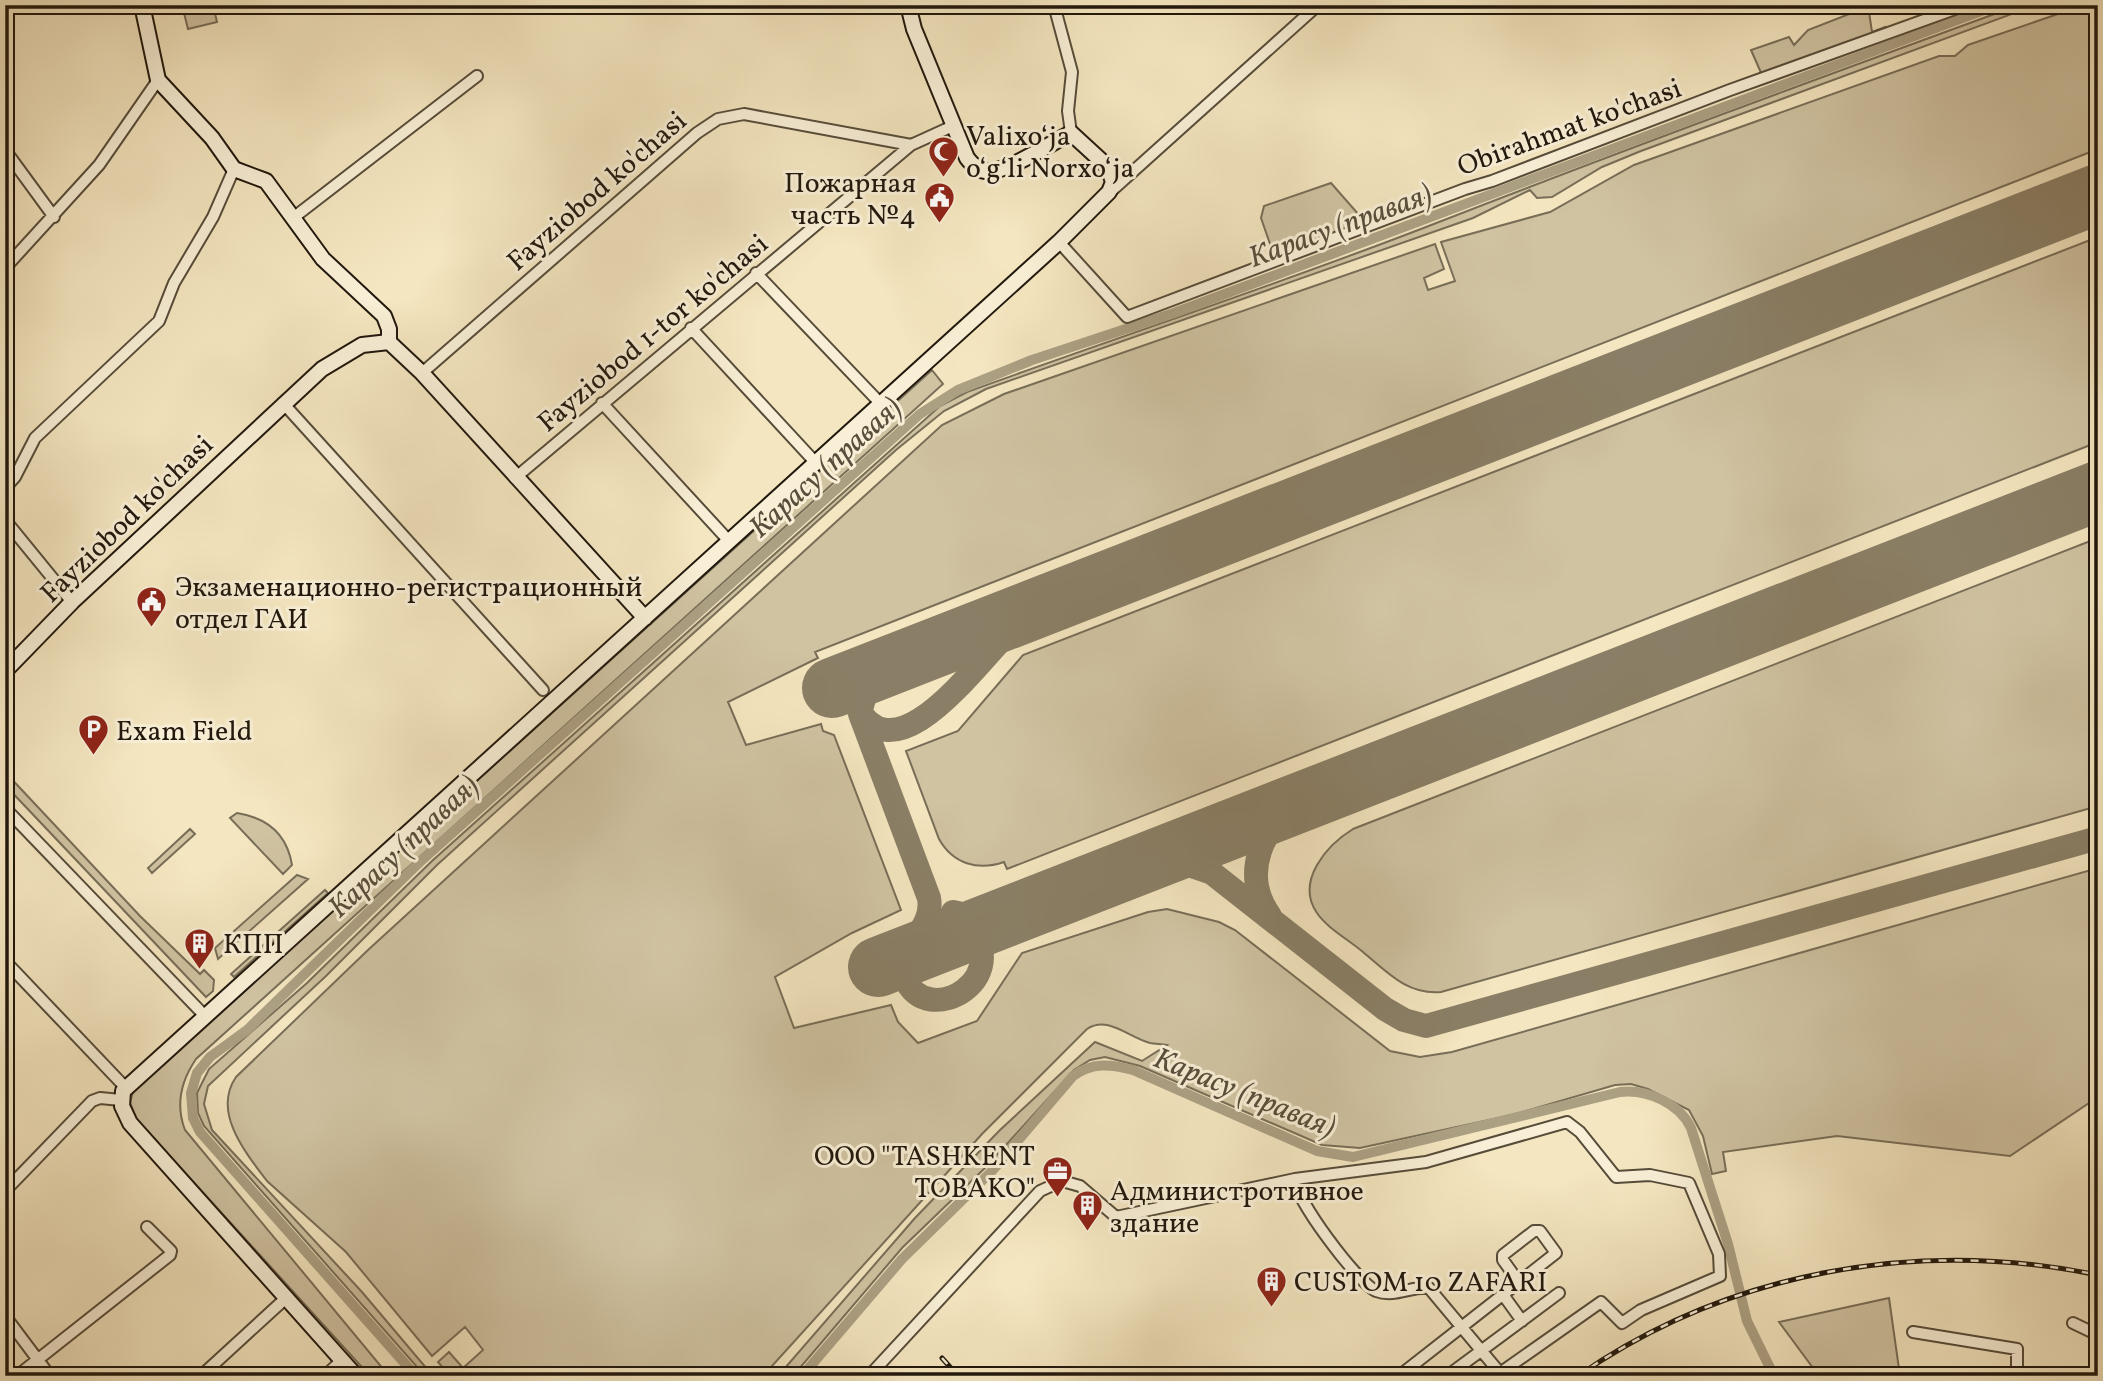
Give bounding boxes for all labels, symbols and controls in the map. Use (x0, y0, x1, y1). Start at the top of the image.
street label: Obirahmat ko'chasi (1452, 70, 1687, 187)
street label: Fayziobod ko'chasi (499, 103, 696, 281)
place label: Valixoʻja oʻgʻli Norxoʻja (966, 118, 1134, 189)
mosque icon: Valixoʻja oʻgʻli Norxoʻja (926, 134, 960, 178)
place label: Пожарная часть №4 (784, 165, 916, 236)
water label: Карасу (правая) (1243, 174, 1439, 280)
public building icon: Пожарная часть №4 (922, 181, 956, 225)
street label: Fayziobod 1-tor ko'chasi (530, 226, 777, 442)
water label: Карасу (правая) (741, 388, 912, 549)
street label: Fayziobod ko'chasi (33, 427, 223, 613)
place label: Экзаменационно-регистрационный отдел ГАИ (175, 569, 642, 640)
public building icon: Экзаменационно-регистрационный отдел ГАИ (135, 585, 169, 629)
parking icon: Exam Field (76, 713, 110, 757)
place label: Exam Field (116, 713, 252, 752)
water label: Карасу (правая) (320, 766, 489, 929)
building icon: КПП (183, 926, 217, 970)
place label: КПП (223, 926, 284, 965)
water label: Карасу (правая) (1147, 1038, 1342, 1150)
place label: OOO "TASHKENT TOBAKO" (814, 1138, 1035, 1209)
office icon: OOO "TASHKENT TOBAKO" (1041, 1154, 1075, 1198)
place label: Администротивное здание (1110, 1173, 1364, 1244)
building icon: Администротивное здание (1070, 1189, 1104, 1233)
building icon: CUSTOM 10 ZAFARI (1254, 1264, 1288, 1308)
place label: CUSTOM 10 ZAFARI (1294, 1264, 1547, 1303)

